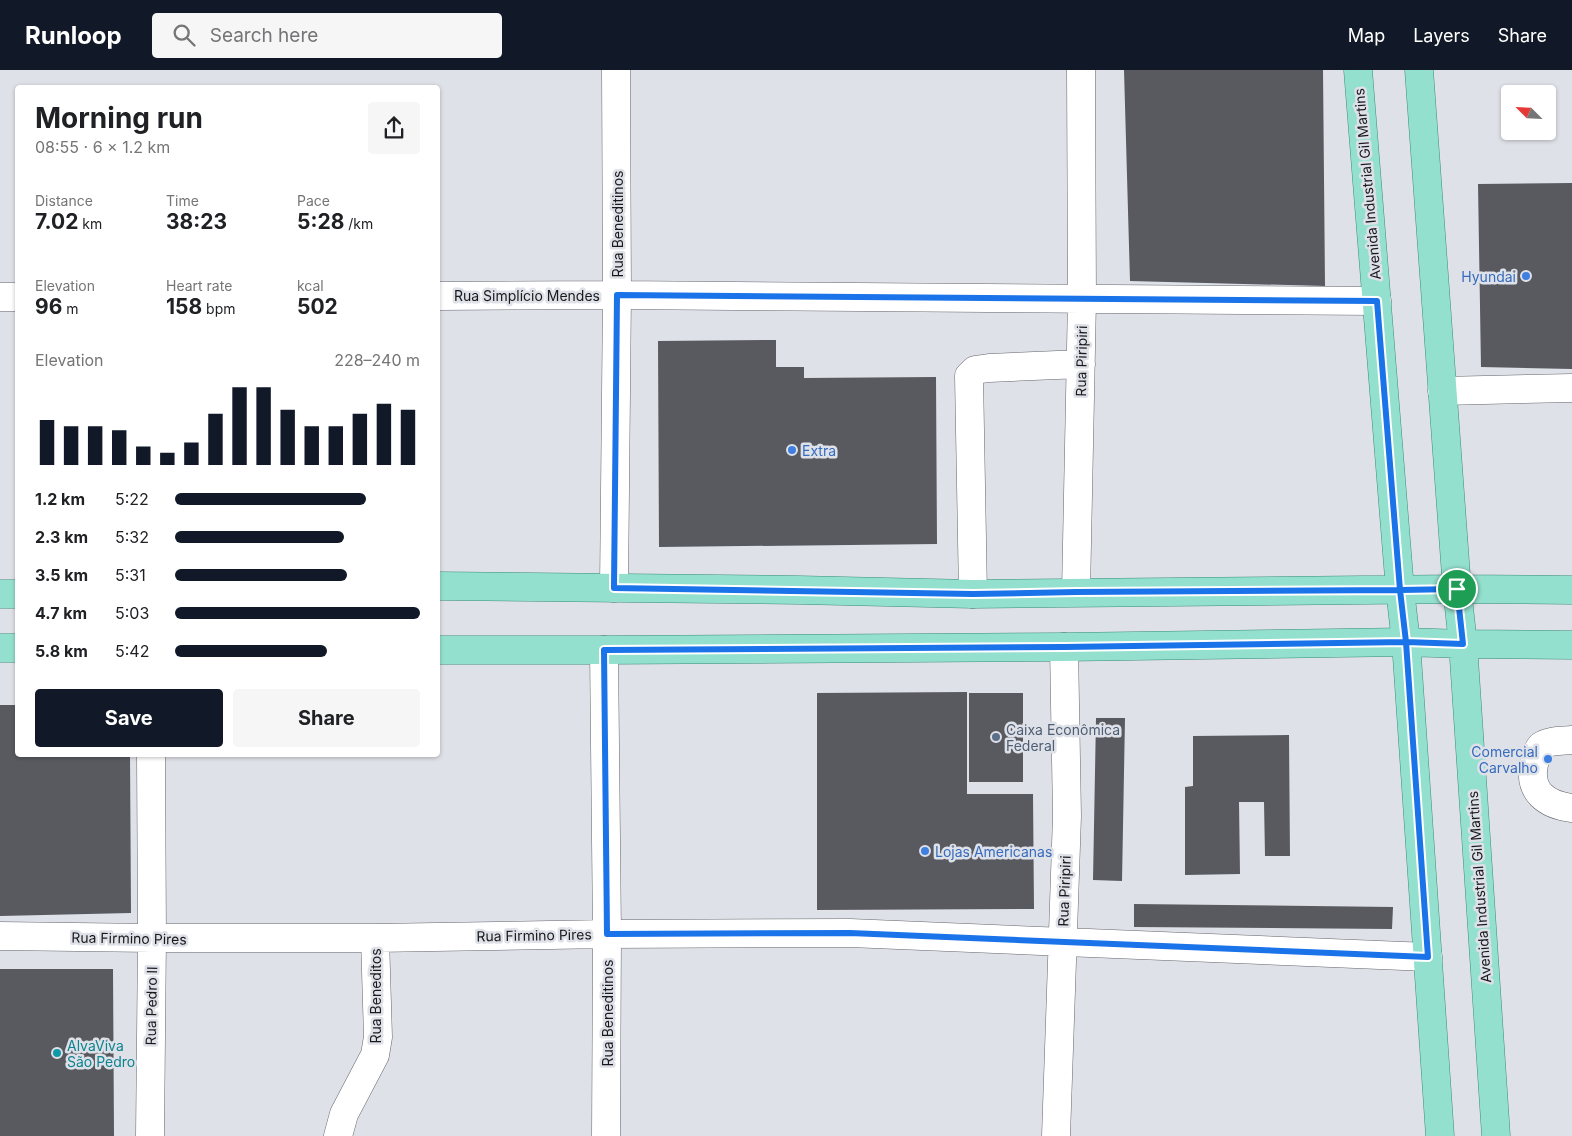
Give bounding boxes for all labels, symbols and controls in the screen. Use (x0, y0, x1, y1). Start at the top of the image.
search box (152, 13, 502, 58)
text: Runloop (25, 21, 122, 50)
icon: search (170, 21, 198, 49)
text: Search here (210, 24, 318, 47)
text: Map (1348, 25, 1385, 46)
text: Layers (1413, 25, 1470, 46)
text: Share (1498, 25, 1547, 46)
north arrow (1501, 85, 1556, 140)
map controls (1501, 85, 1556, 140)
street label: Avenida Industrial Gil Martins (1350, 88, 1384, 280)
text: Morning run (35, 101, 203, 135)
button: share (368, 102, 420, 154)
text: 08:55 · 6 × 1.2 km (35, 137, 170, 157)
street label: Rua Beneditinos (609, 171, 626, 277)
text: Distance (35, 192, 93, 209)
text: Time (166, 192, 199, 209)
text: Pace (297, 192, 330, 209)
text: 7.02 (35, 209, 78, 234)
text: 38:23 (166, 209, 227, 234)
text: 5:28 (297, 209, 344, 234)
text: km (78, 215, 102, 232)
text: /km (344, 215, 373, 232)
place label: Hyundai (1461, 268, 1516, 285)
marker: Hyundai (1520, 270, 1532, 282)
text: Elevation (35, 277, 95, 294)
text: Heart rate (166, 277, 232, 294)
text: kcal (297, 277, 324, 294)
street label: Rua Simplício Mendes (454, 287, 600, 304)
text: 96 (35, 294, 62, 319)
text: 158 (166, 294, 202, 319)
text: 502 (297, 294, 338, 319)
text: m (62, 300, 78, 317)
text: bpm (202, 300, 236, 317)
street label: Rua Piripiri (1072, 325, 1090, 397)
text: Elevation (35, 350, 104, 370)
text: 228–240 m (334, 350, 420, 370)
place label: Extra (802, 442, 836, 459)
marker: Extra (786, 444, 798, 456)
text: 1.2 km (35, 489, 85, 509)
text: 5:22 (115, 489, 149, 509)
text: 2.3 km (35, 527, 88, 547)
text: 5:32 (115, 527, 149, 547)
text: 3.5 km (35, 565, 88, 585)
text: 5:31 (115, 565, 146, 585)
pin (1436, 568, 1478, 610)
icon: arrive (1443, 575, 1471, 603)
text: 4.7 km (35, 603, 87, 623)
text: 5:03 (115, 603, 149, 623)
text: 5.8 km (35, 641, 88, 661)
text: 5:42 (115, 641, 149, 661)
button: Save (35, 689, 223, 747)
button: Share (233, 689, 420, 747)
place label: Caixa Econômica Federal (1006, 721, 1120, 754)
marker: Caixa Econômica Federal (990, 731, 1002, 743)
place label: Comercial Carvalho (1471, 743, 1538, 776)
marker: Comercial Carvalho (1542, 753, 1554, 765)
street label: Avenida Industrial Gil Martins (1464, 791, 1494, 983)
place label: Lojas Americanas (935, 843, 1052, 860)
marker: Lojas Americanas (919, 845, 931, 857)
street label: Rua Piripiri (1054, 855, 1074, 927)
street label: Rua Firmino Pires (476, 925, 592, 945)
street label: Rua Firmino Pires (71, 928, 187, 948)
street label: Rua Beneditos (367, 948, 384, 1044)
street label: Rua Beneditinos (599, 960, 616, 1066)
street label: Rua Pedro ll (142, 966, 160, 1046)
place label: AlvaViva São Pedro (67, 1037, 135, 1070)
marker: AlvaViva São Pedro (51, 1047, 63, 1059)

